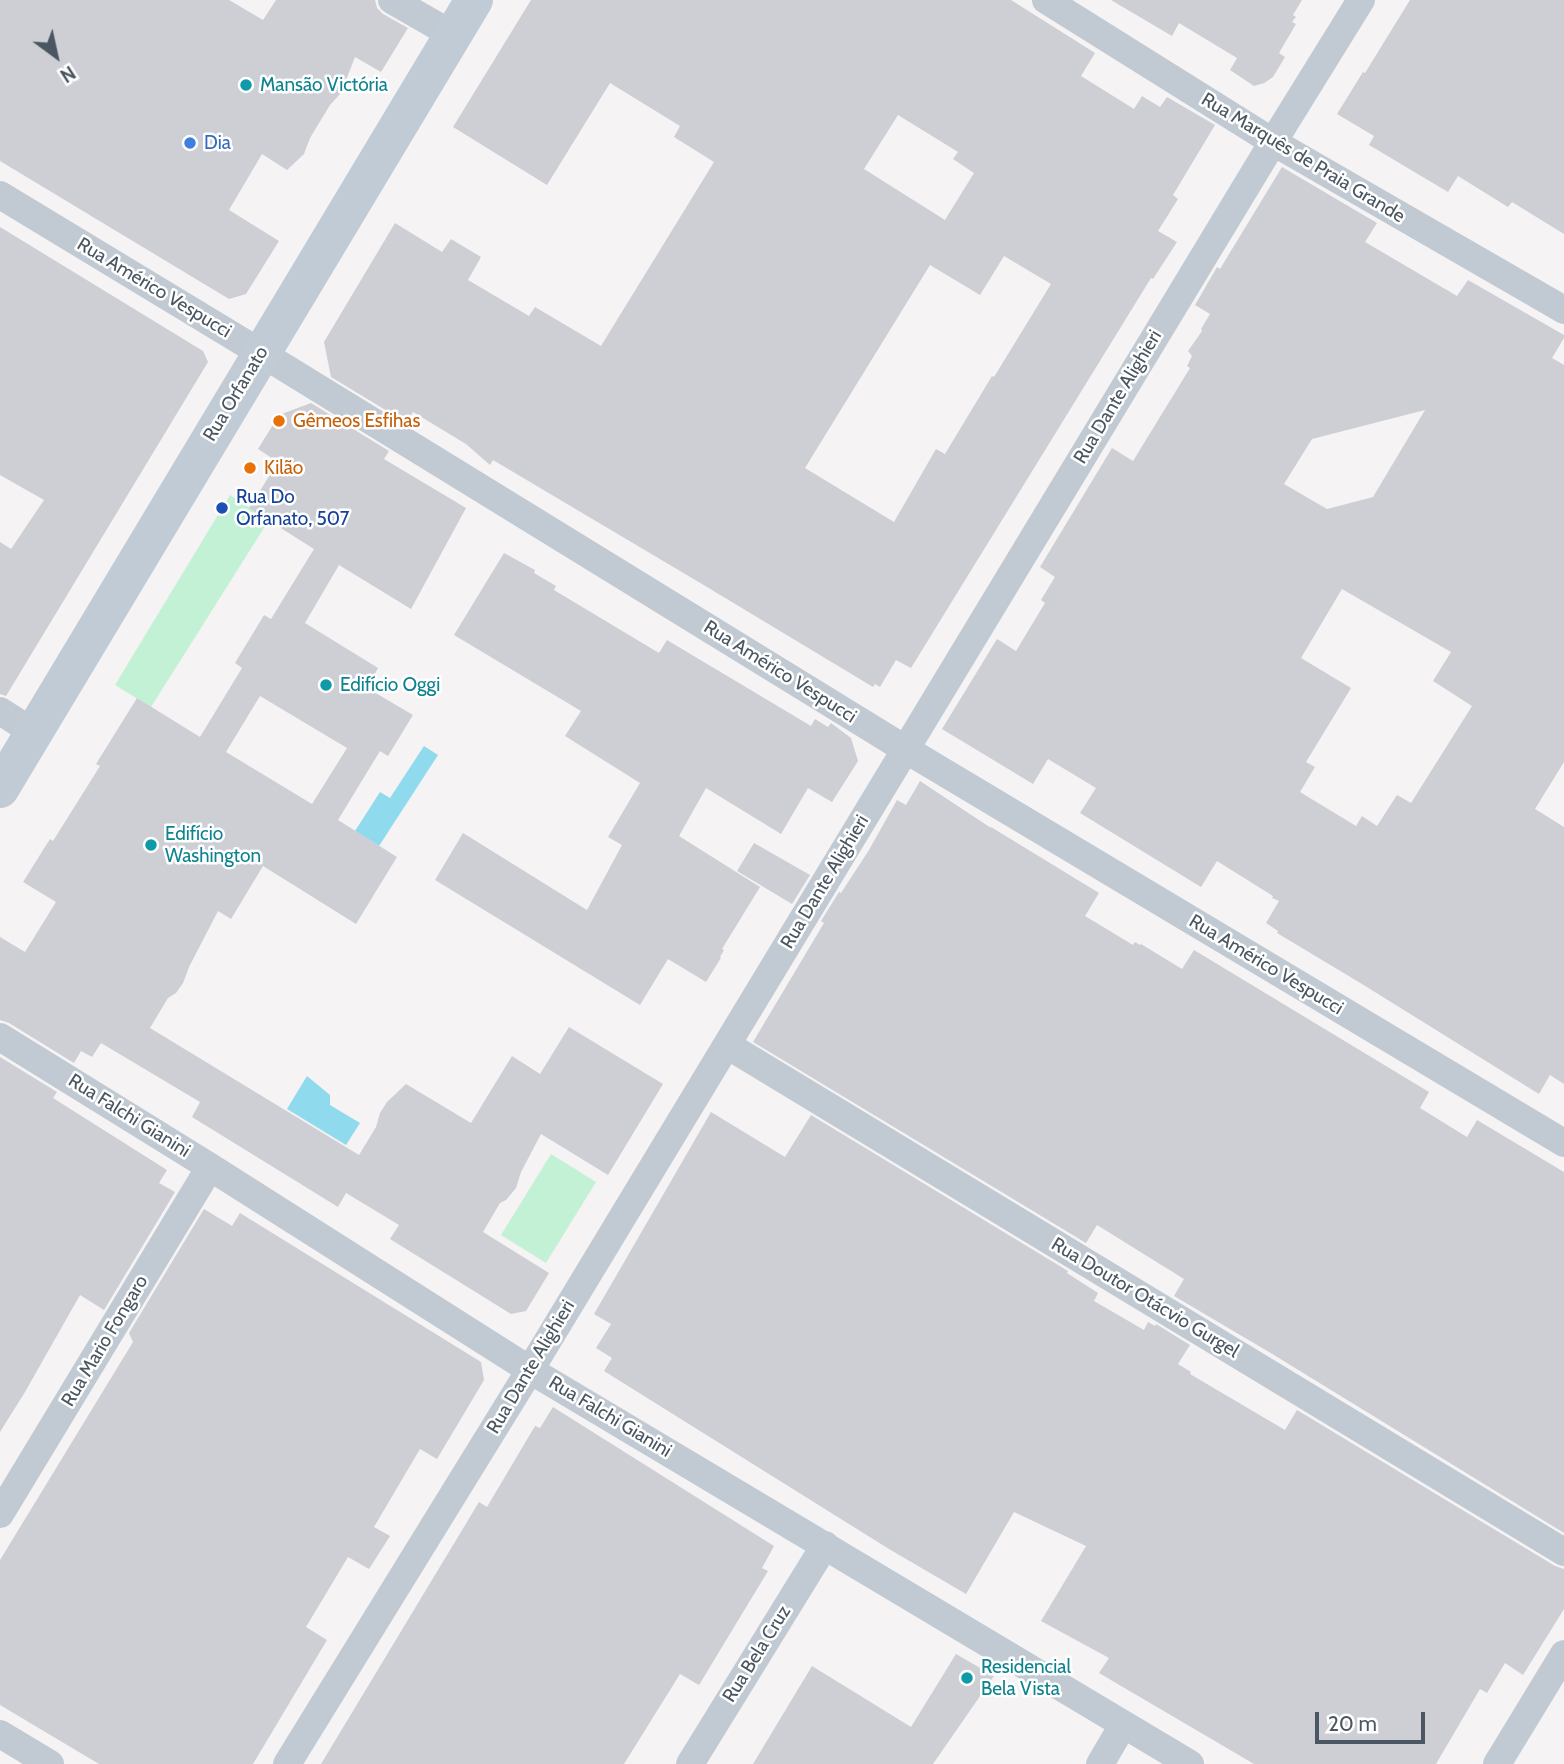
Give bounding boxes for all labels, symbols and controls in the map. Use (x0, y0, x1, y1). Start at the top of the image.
north arrow (21, 21, 91, 91)
text: N (56, 61, 80, 87)
place label: Mansão Victória (260, 74, 388, 96)
marker: Mansão Victória (238, 77, 254, 93)
street label: Rua Marquês de Praia Grande (1197, 88, 1409, 228)
place label: Dia (204, 132, 231, 154)
marker: Dia (182, 135, 198, 151)
street label: Rua Américo Vespucci (73, 233, 235, 343)
street label: Rua Dante Alighieri (1069, 326, 1167, 468)
street label: Rua Orfanato (199, 342, 273, 446)
place label: Gêmeos Esfihas (293, 410, 420, 432)
marker: Gêmeos Esfihas (271, 413, 287, 429)
place label: Kilão (264, 457, 303, 479)
marker: Kilão (242, 460, 258, 476)
place label: Rua Do Orfanato, 507 (236, 486, 349, 530)
marker: Rua Do Orfanato, 507 (214, 500, 230, 516)
street label: Rua Américo Vespucci (699, 616, 861, 728)
place label: Edifício Oggi (340, 674, 440, 696)
marker: Edifício Oggi (318, 677, 334, 693)
street label: Rua Dante Alighieri (776, 811, 874, 953)
place label: Edifício Washington (165, 823, 261, 867)
marker: Edifício Washington (143, 837, 159, 853)
street label: Rua Américo Vespucci (1185, 910, 1347, 1020)
street label: Rua Falchi Gianini (64, 1069, 194, 1163)
street label: Rua Doutor Otácvio Gurgel (1047, 1233, 1243, 1363)
street label: Rua Mario Fongaro (57, 1271, 153, 1411)
street label: Rua Dante Alighieri (482, 1296, 580, 1438)
street label: Rua Falchi Gianini (544, 1371, 676, 1463)
street label: Rua Bela Cruz (718, 1601, 796, 1707)
place label: Residencial Bela Vista (981, 1656, 1071, 1700)
marker: Residencial Bela Vista (959, 1670, 975, 1686)
scale bar (1319, 1698, 1429, 1742)
text: 20 m (1328, 1711, 1377, 1736)

